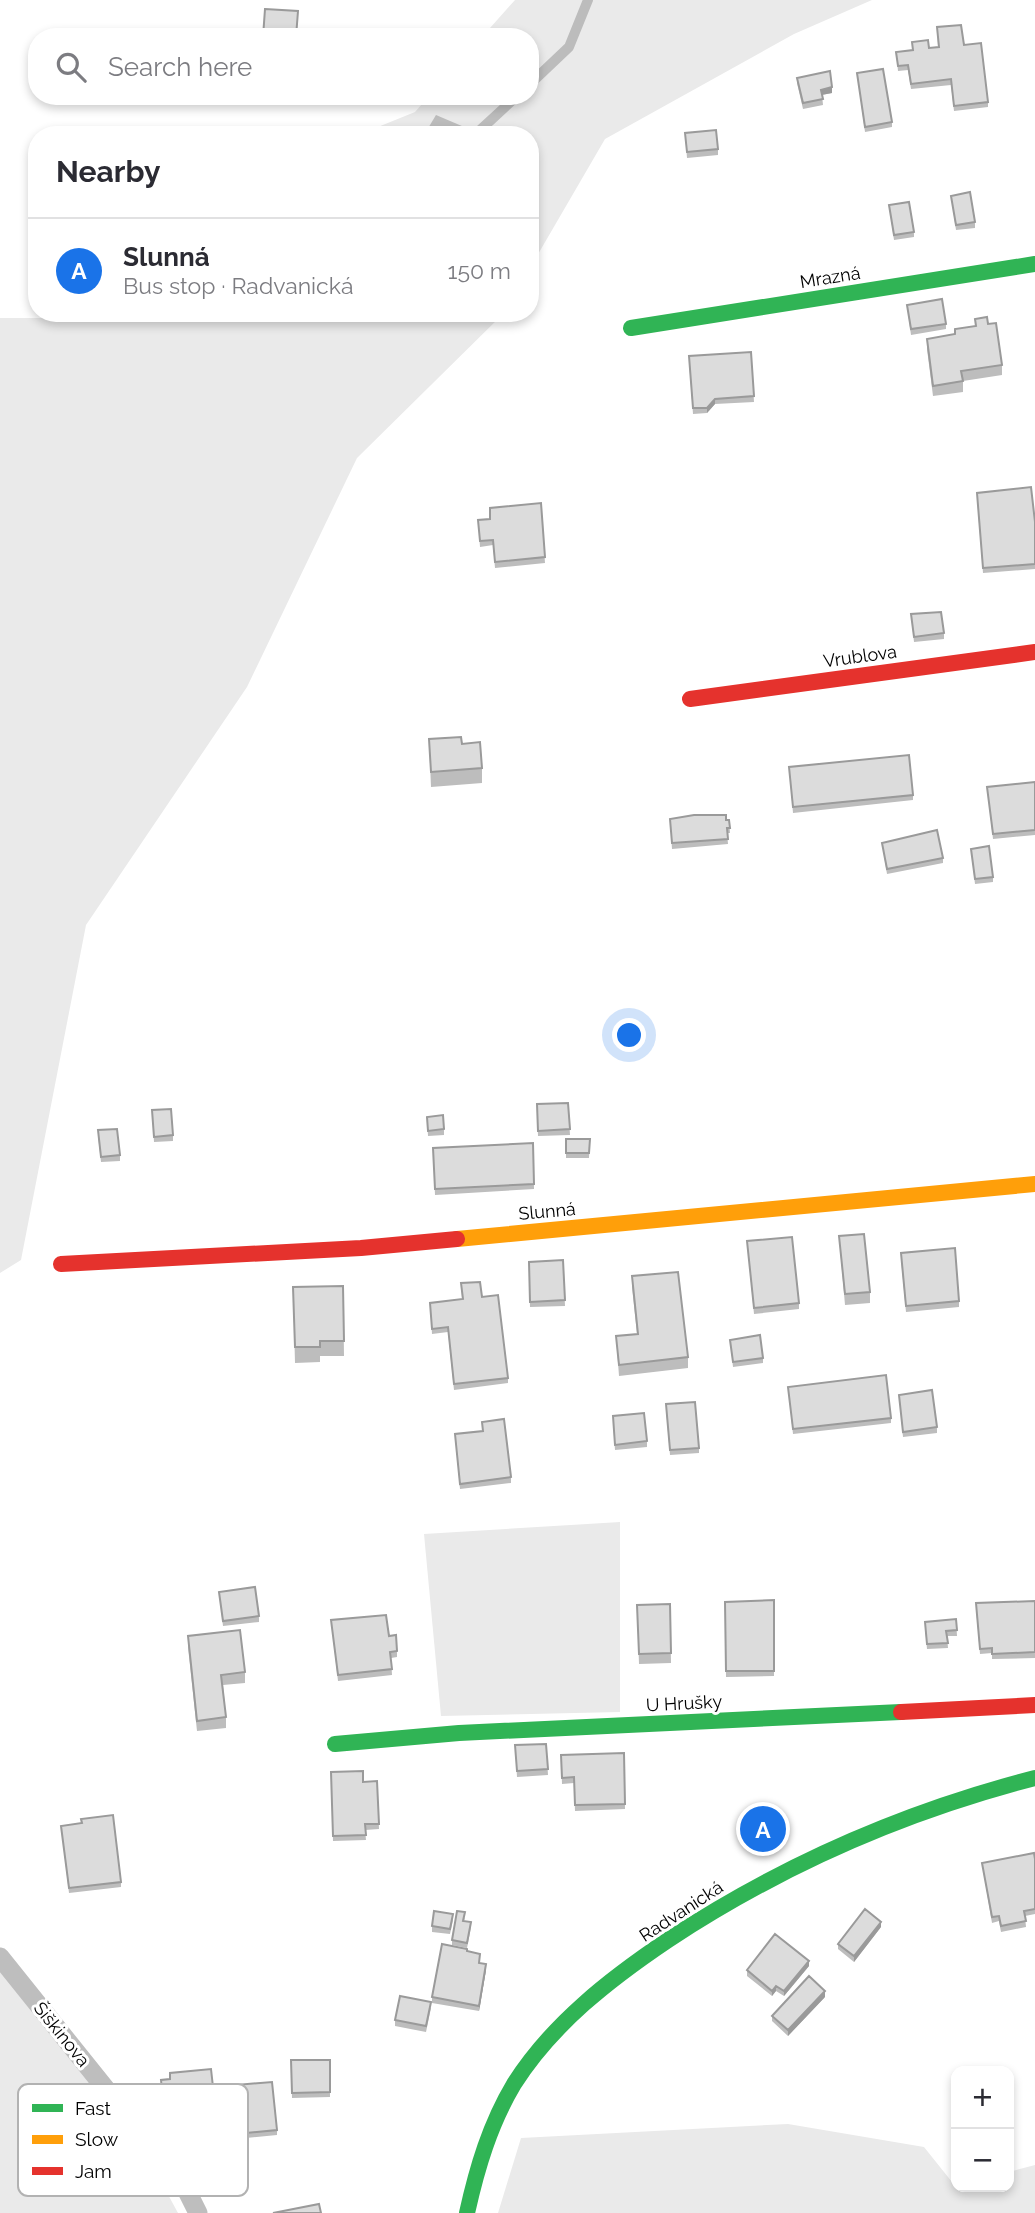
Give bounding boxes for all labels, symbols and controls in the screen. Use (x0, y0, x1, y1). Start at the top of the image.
search box (28, 28, 539, 105)
icon: search (52, 48, 90, 86)
text: Search here (108, 52, 252, 82)
text: Nearby (56, 154, 160, 189)
text: Slunná (123, 242, 210, 272)
text: A (71, 257, 87, 284)
text: 150 m (448, 257, 511, 284)
street label: Mrazná (798, 262, 862, 292)
text: Bus stop · Radvanická (123, 272, 353, 299)
street label: Vrublova (822, 640, 898, 672)
your location (612, 1018, 646, 1052)
street label: Slunná (518, 1198, 576, 1224)
street label: U Hrušky (645, 1691, 723, 1715)
pin: A (740, 1803, 786, 1855)
street label: Radvanická (635, 1876, 727, 1946)
street label: Šiškinova (30, 1997, 95, 2071)
map controls (951, 2066, 1014, 2192)
button: + (951, 2066, 1014, 2129)
legend (18, 2084, 248, 2196)
text: Fast (75, 2097, 111, 2119)
text: Slow (75, 2128, 119, 2150)
button: − (951, 2129, 1014, 2192)
text: Jam (75, 2160, 112, 2182)

